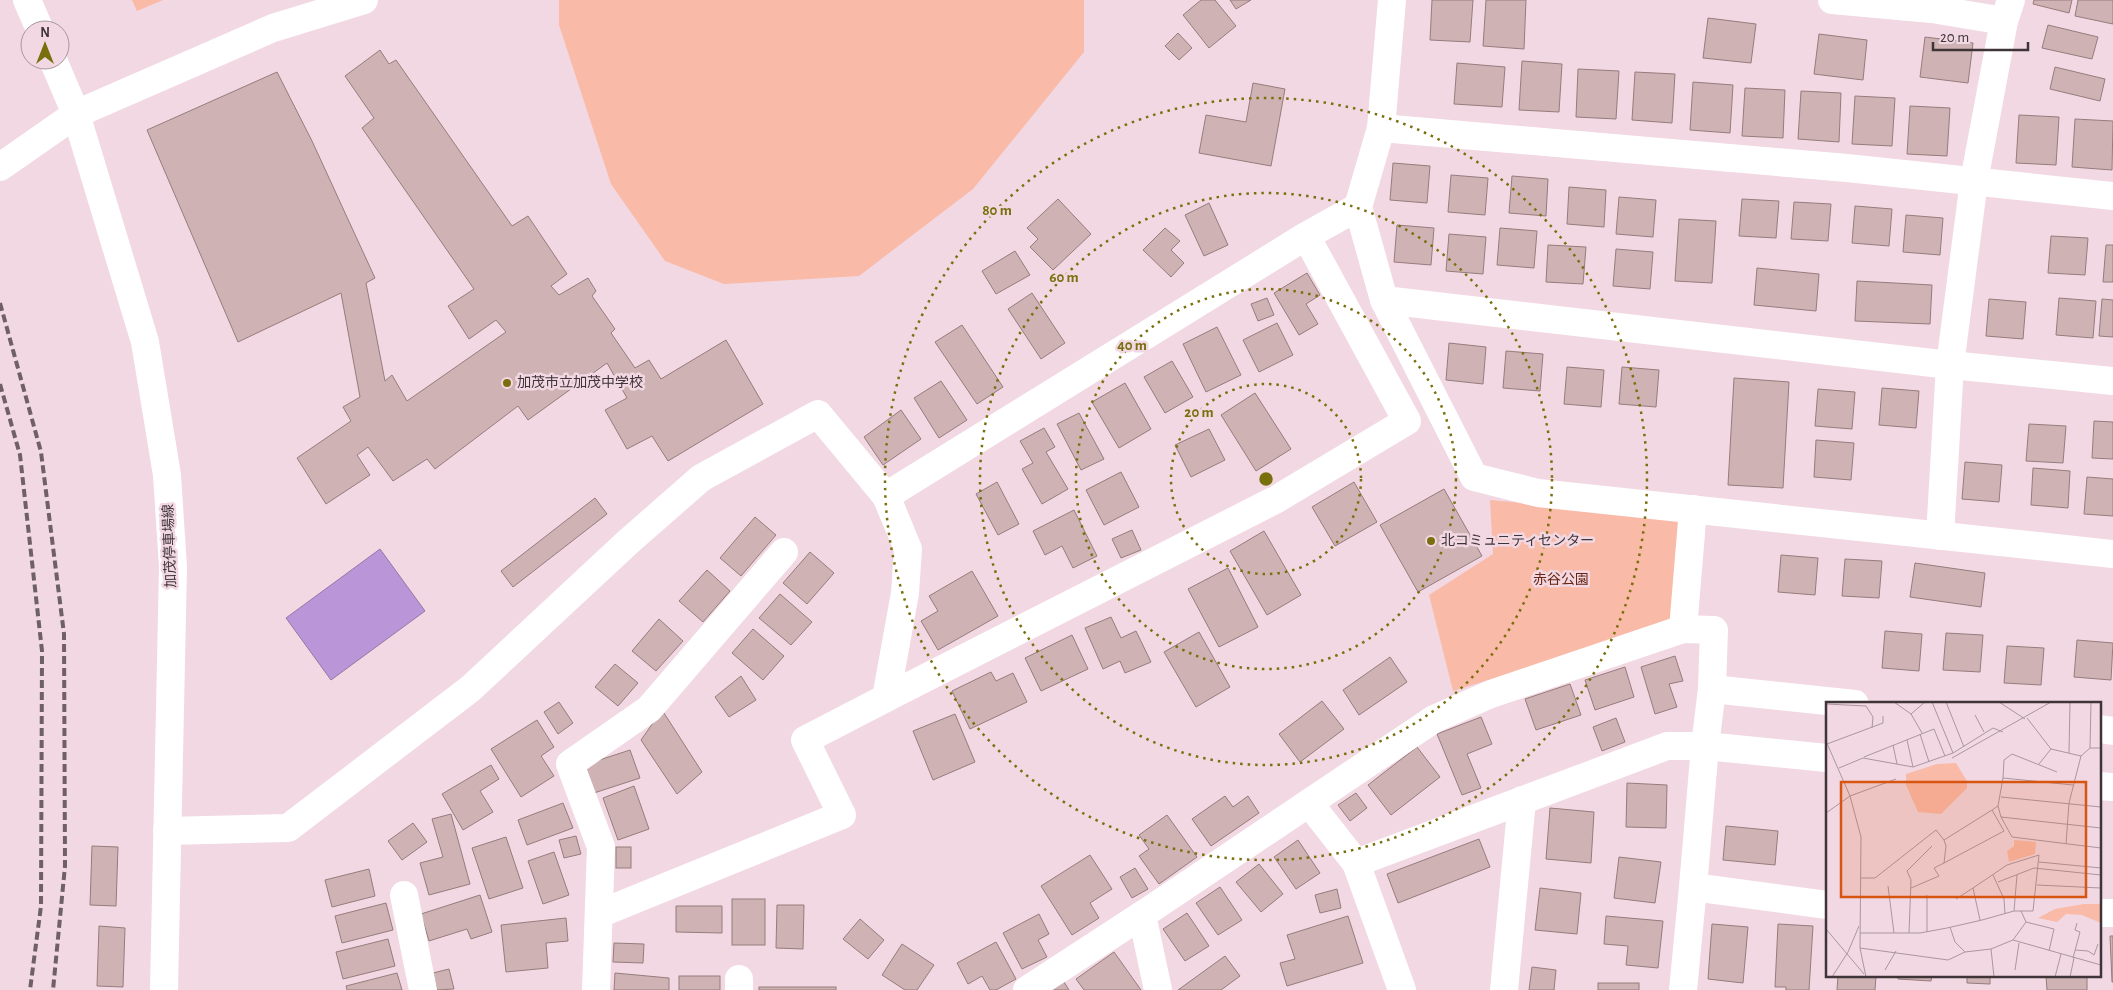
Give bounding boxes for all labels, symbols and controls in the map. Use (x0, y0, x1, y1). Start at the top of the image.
north arrow (20, 20, 70, 70)
scale bar (1933, 20, 2028, 52)
text: N (40, 26, 50, 40)
text: 20 m (1940, 30, 1969, 45)
text: 80 m (982, 203, 1012, 218)
text: 60 m (1049, 270, 1079, 285)
text: 40 m (1117, 338, 1147, 353)
place label: 加茂市立加茂中学校 (517, 375, 643, 390)
marker: 加茂市立加茂中学校 (501, 377, 513, 389)
text: 20 m (1184, 405, 1214, 420)
centre of rings (1257, 470, 1275, 488)
street label: 加茂停車場線 (161, 504, 178, 588)
place label: 北コミュニティセンター (1441, 532, 1594, 548)
marker: 北コミュニティセンター (1425, 535, 1437, 547)
park label: 赤谷公園 (1533, 572, 1589, 587)
inset map (1826, 702, 2100, 978)

